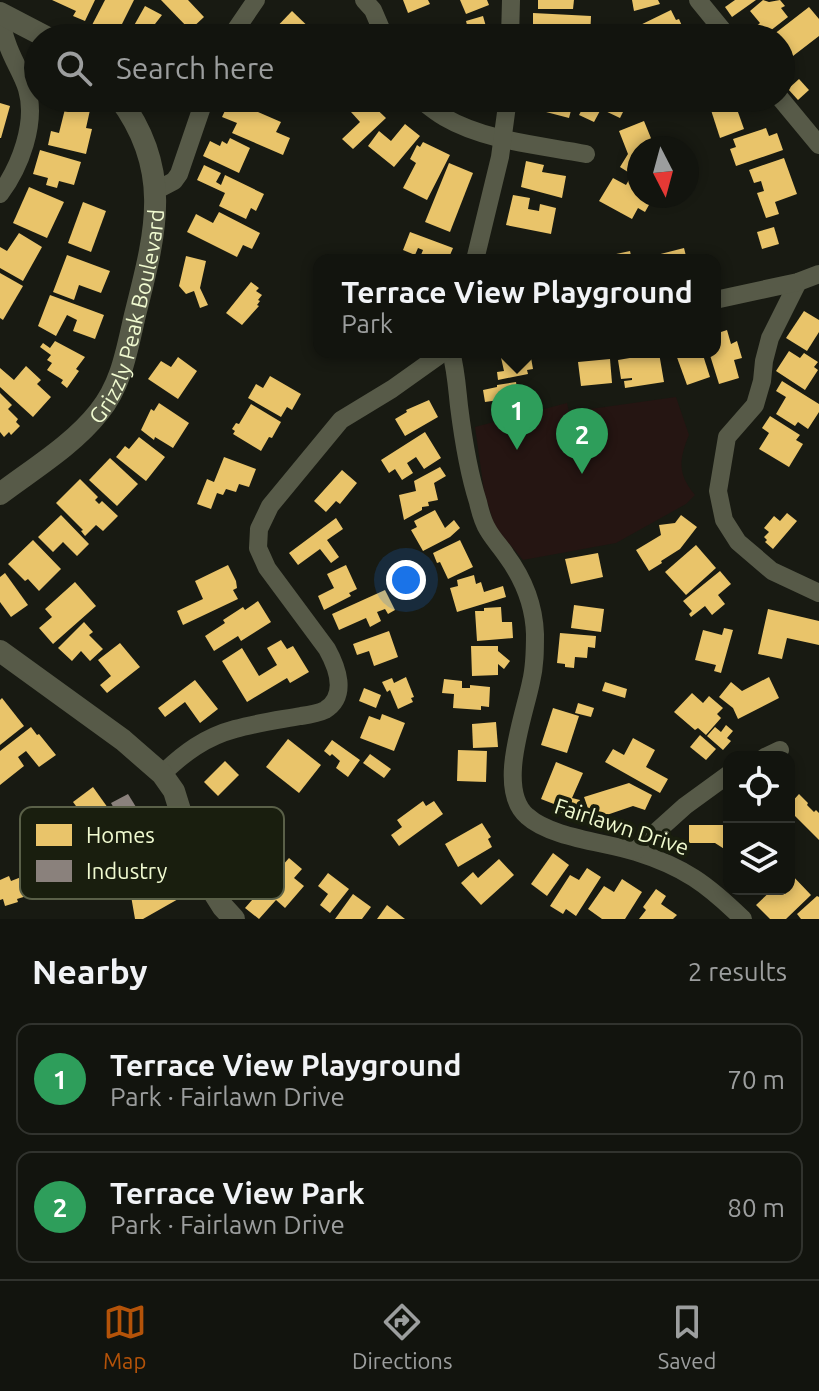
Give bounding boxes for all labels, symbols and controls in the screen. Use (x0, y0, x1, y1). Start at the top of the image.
search box (24, 24, 795, 112)
icon: search (52, 46, 96, 90)
text: Search here (116, 51, 275, 85)
north arrow (627, 136, 699, 208)
street label: Grizzly Peak Boulevard (83, 208, 168, 428)
popup (313, 254, 721, 358)
text: Terrace View Playground (341, 275, 693, 309)
text: Park (341, 309, 393, 338)
pin: 1 (491, 384, 543, 450)
pin: 2 (556, 408, 608, 474)
your location (386, 560, 426, 600)
map controls (723, 751, 795, 895)
button: locate (723, 751, 795, 823)
street label: Fairlawn Drive (552, 793, 692, 859)
legend (20, 807, 284, 899)
text: Homes (86, 822, 155, 847)
button: layers (723, 823, 795, 895)
text: Industry (86, 858, 168, 883)
text: Nearby (32, 952, 147, 990)
text: 2 results (688, 957, 787, 986)
text: Terrace View Playground (110, 1048, 462, 1082)
text: 1 (53, 1065, 67, 1094)
text: 70 m (727, 1065, 785, 1094)
text: Park · Fairlawn Drive (110, 1082, 345, 1111)
text: Terrace View Park (110, 1176, 365, 1210)
text: 2 (53, 1193, 67, 1222)
text: 80 m (727, 1193, 785, 1222)
text: Park · Fairlawn Drive (110, 1210, 345, 1239)
tab: Map (103, 1300, 147, 1373)
tab: Directions (352, 1300, 452, 1373)
tab: Saved (658, 1300, 716, 1373)

